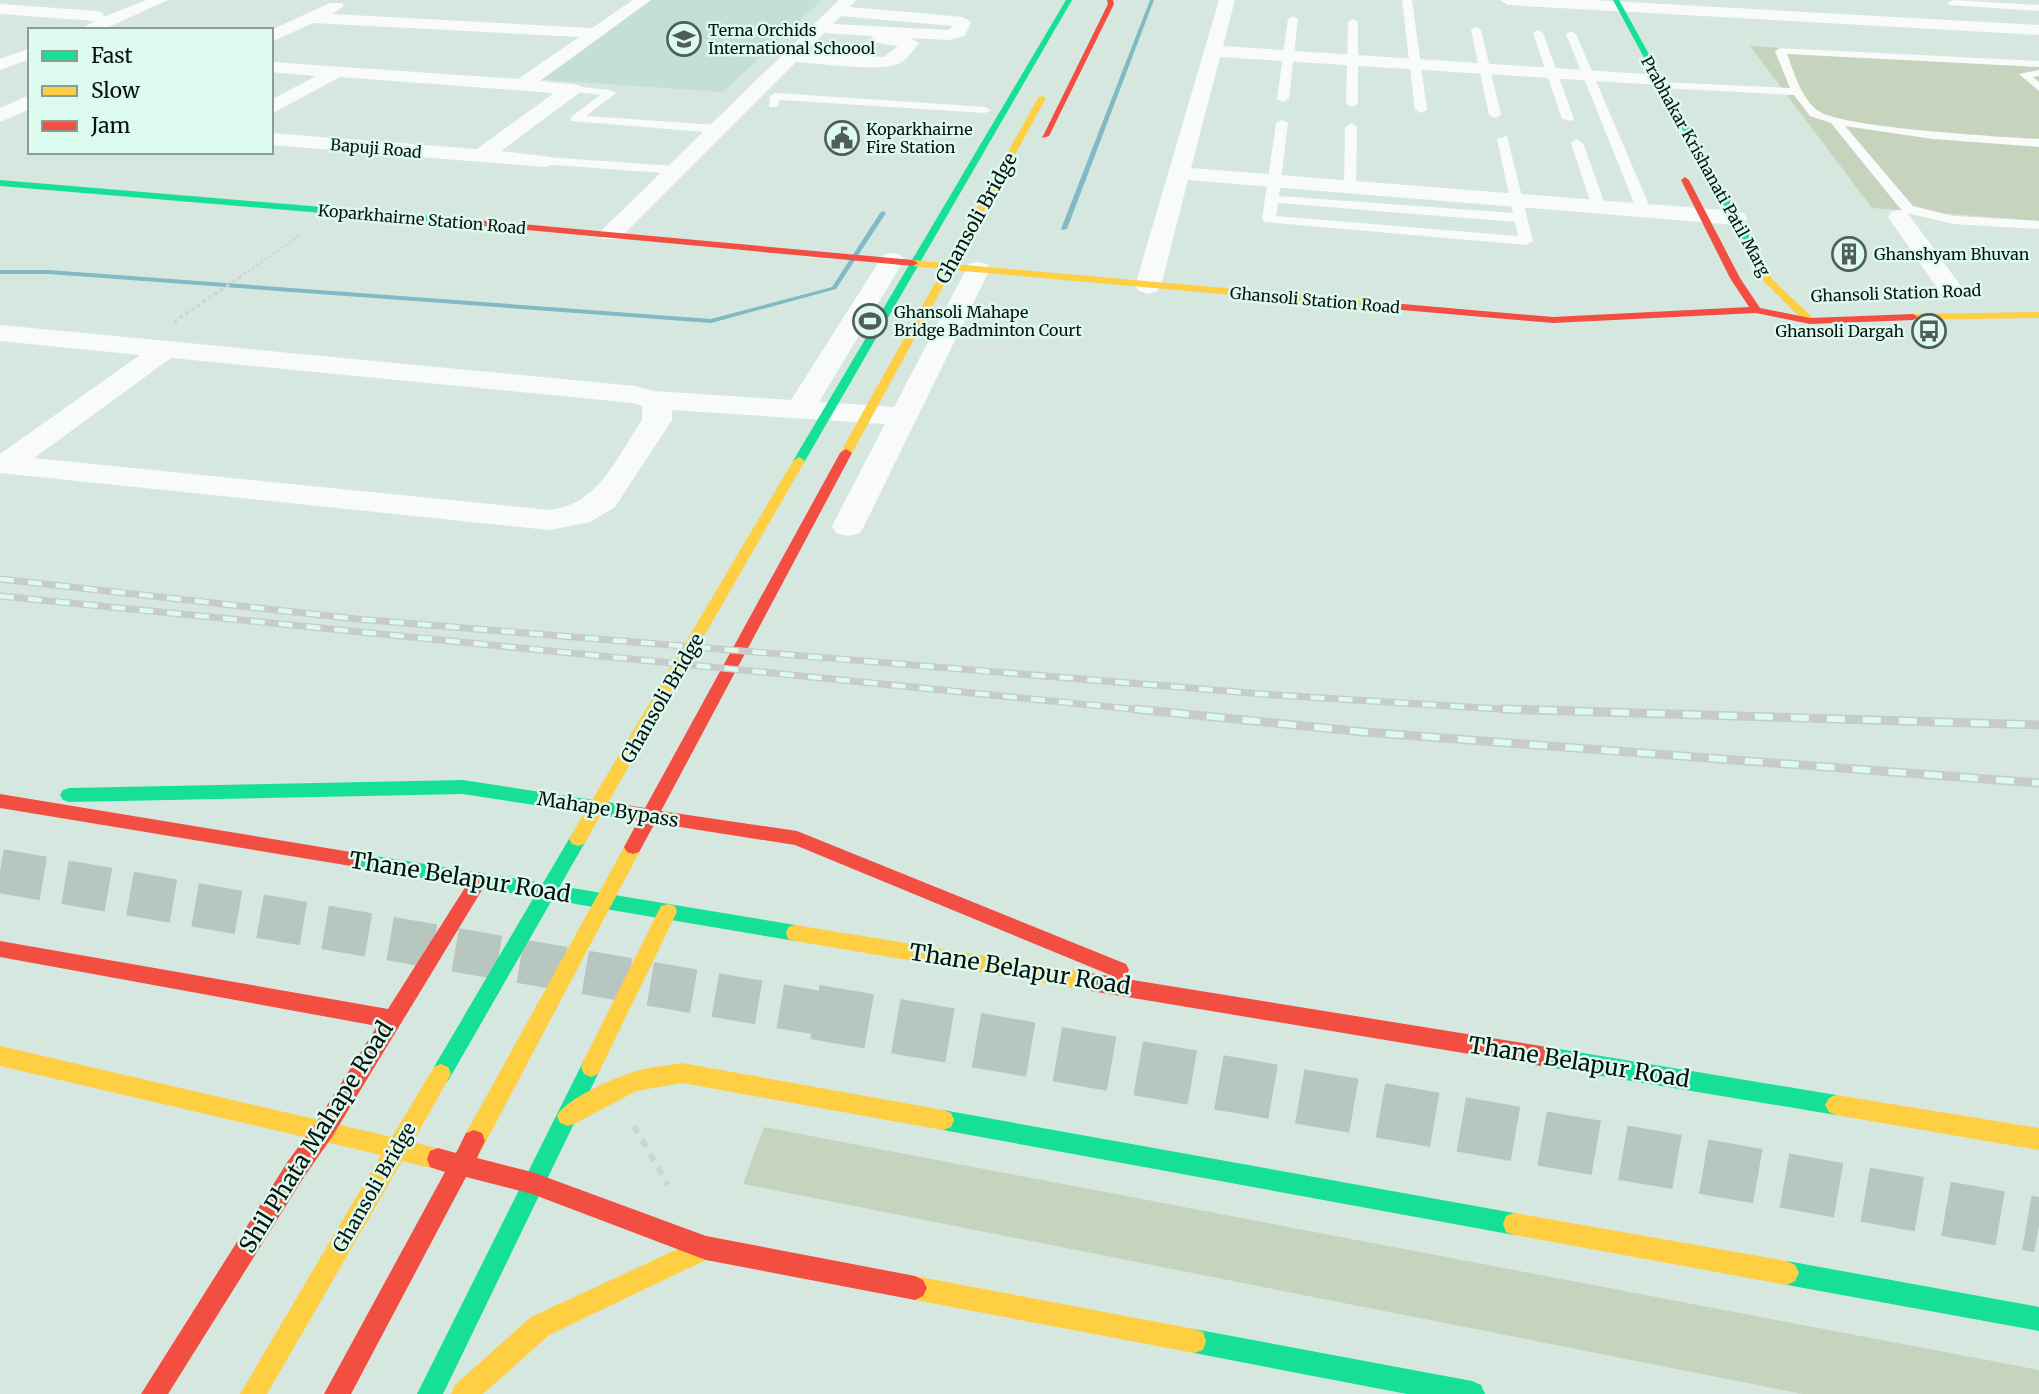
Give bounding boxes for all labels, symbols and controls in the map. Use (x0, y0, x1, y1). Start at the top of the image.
school or university icon: Terna Orchids International Schoool (665, 20, 703, 58)
place label: Terna Orchids International Schoool (708, 20, 875, 58)
legend (28, 28, 273, 154)
text: Fast (91, 42, 133, 69)
street label: Prabhakar Krishanati Patil Marg (1637, 52, 1775, 280)
text: Slow (91, 77, 140, 104)
text: Jam (90, 112, 130, 139)
public building icon: Koparkhairne Fire Station (823, 119, 861, 157)
place label: Koparkhairne Fire Station (866, 119, 973, 157)
street label: Bapuji Road (329, 134, 423, 162)
street label: Ghansoli Bridge (930, 148, 1022, 288)
street label: Koparkhairne Station Road (317, 200, 527, 238)
building icon: Ghanshyam Bhuvan (1830, 235, 1868, 273)
place label: Ghanshyam Bhuvan (1874, 244, 2030, 264)
street label: Ghansoli Station Road (1810, 280, 1982, 306)
street label: Ghansoli Station Road (1229, 283, 1401, 317)
sports icon: Ghansoli Mahape Bridge Badminton Court (851, 302, 889, 340)
place label: Ghansoli Mahape Bridge Badminton Court (894, 302, 1083, 340)
bus stop icon: Ghansoli Dargah (1910, 312, 1948, 350)
place label: Ghansoli Dargah (1775, 321, 1904, 341)
street label: Ghansoli Bridge (615, 629, 709, 767)
street label: Mahape Bypass (536, 786, 680, 832)
street label: Thane Belapur Road (347, 845, 573, 908)
street label: Thane Belapur Road (907, 937, 1133, 1000)
street label: Shil Phata Mahape Road (232, 1015, 399, 1258)
street label: Thane Belapur Road (1466, 1030, 1692, 1093)
street label: Ghansoli Bridge (327, 1118, 421, 1256)

